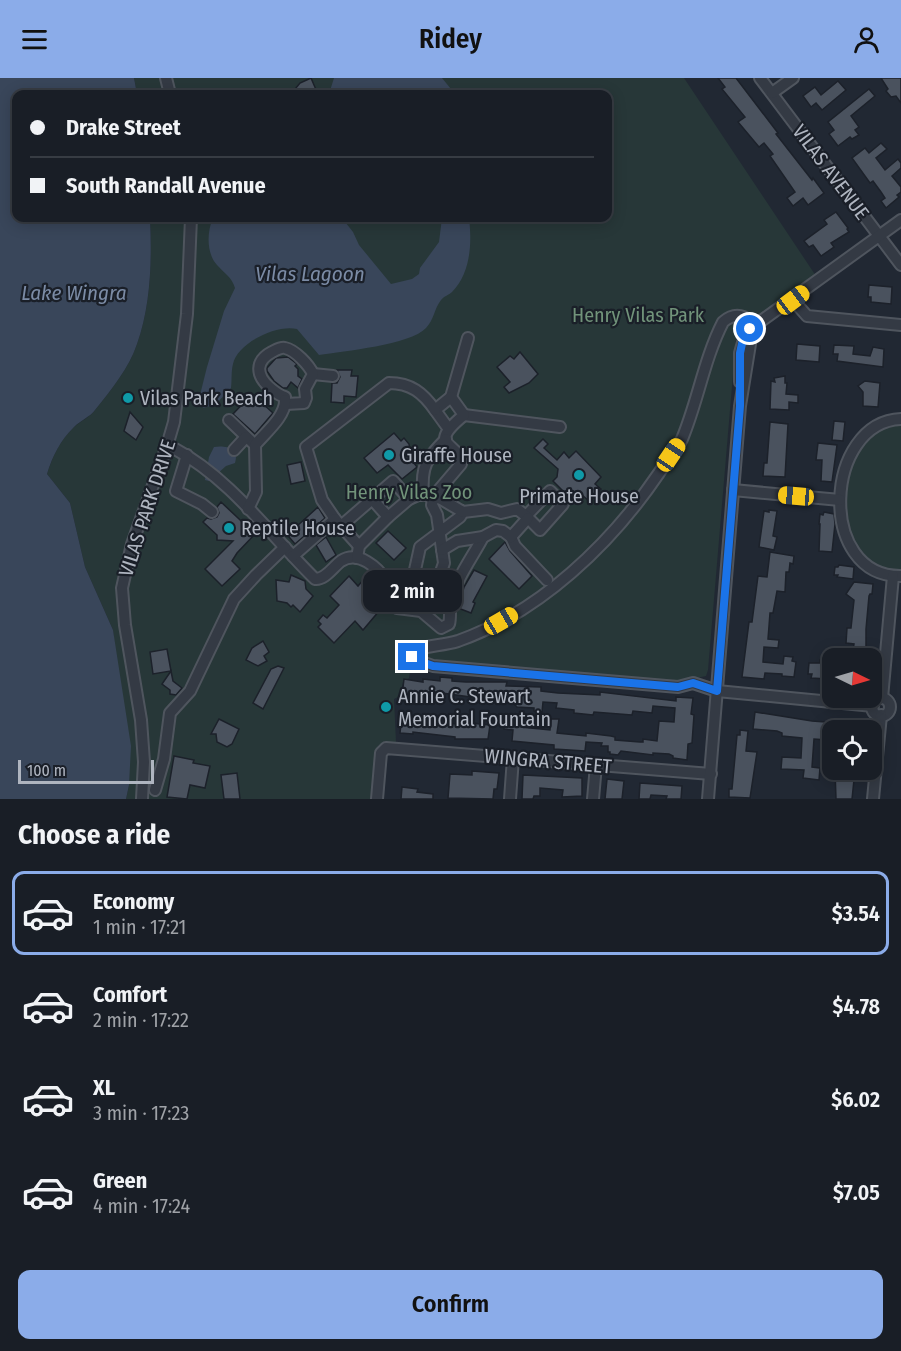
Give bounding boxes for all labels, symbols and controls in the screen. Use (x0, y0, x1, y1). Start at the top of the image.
icon: menu (18, 23, 51, 56)
text: Ridey (419, 23, 482, 55)
icon: person (850, 23, 883, 56)
text: Drake Street (66, 114, 181, 141)
street label: VILAS AVENUE (788, 120, 874, 224)
text: South Randall Avenue (66, 172, 266, 199)
water label: Vilas Lagoon (255, 261, 365, 287)
water label: Lake Wingra (21, 280, 127, 306)
car (773, 282, 813, 318)
park label: Henry Vilas Park (572, 303, 705, 327)
route start (736, 315, 763, 342)
place label: Vilas Park Beach (140, 386, 273, 410)
marker: Vilas Park Beach (121, 391, 135, 405)
car (653, 435, 689, 475)
street label: VILAS PARK DRIVE (114, 436, 180, 580)
place label: Giraffe House (401, 443, 512, 467)
marker: Giraffe House (382, 448, 396, 462)
marker: Primate House (572, 468, 586, 482)
park label: Henry Vilas Zoo (346, 480, 472, 504)
place label: Primate House (519, 484, 639, 508)
car (777, 485, 815, 507)
place label: Reptile House (241, 516, 355, 540)
marker: Reptile House (222, 521, 236, 535)
callout: 2 min (362, 570, 462, 612)
text: 2 min (390, 579, 435, 603)
car (481, 604, 521, 638)
route end (398, 643, 425, 670)
north arrow (822, 648, 882, 708)
map controls (822, 648, 882, 780)
place label: Annie C. Stewart Memorial Fountain (398, 684, 551, 731)
marker: Annie C. Stewart Memorial Fountain (379, 700, 393, 714)
button: locate (822, 720, 882, 780)
street label: WINGRA STREET (483, 743, 613, 779)
scale bar (18, 757, 154, 784)
text: 100 m (27, 761, 66, 780)
text: Choose a ride (18, 819, 170, 851)
icon: car (21, 886, 75, 940)
text: Economy (93, 888, 174, 915)
text: $3.54 (832, 900, 880, 927)
text: 1 min · 17:21 (93, 915, 186, 939)
icon: car (21, 979, 75, 1033)
text: Comfort (93, 981, 167, 1008)
text: $4.78 (833, 993, 880, 1020)
text: 2 min · 17:22 (93, 1008, 189, 1032)
icon: car (21, 1072, 75, 1126)
text: XL (93, 1074, 115, 1101)
text: $6.02 (831, 1086, 880, 1113)
text: 3 min · 17:23 (93, 1101, 189, 1125)
icon: car (21, 1165, 75, 1219)
text: Green (93, 1167, 147, 1194)
text: $7.05 (833, 1179, 880, 1206)
text: 4 min · 17:24 (93, 1194, 190, 1218)
button: Confirm (18, 1270, 883, 1339)

